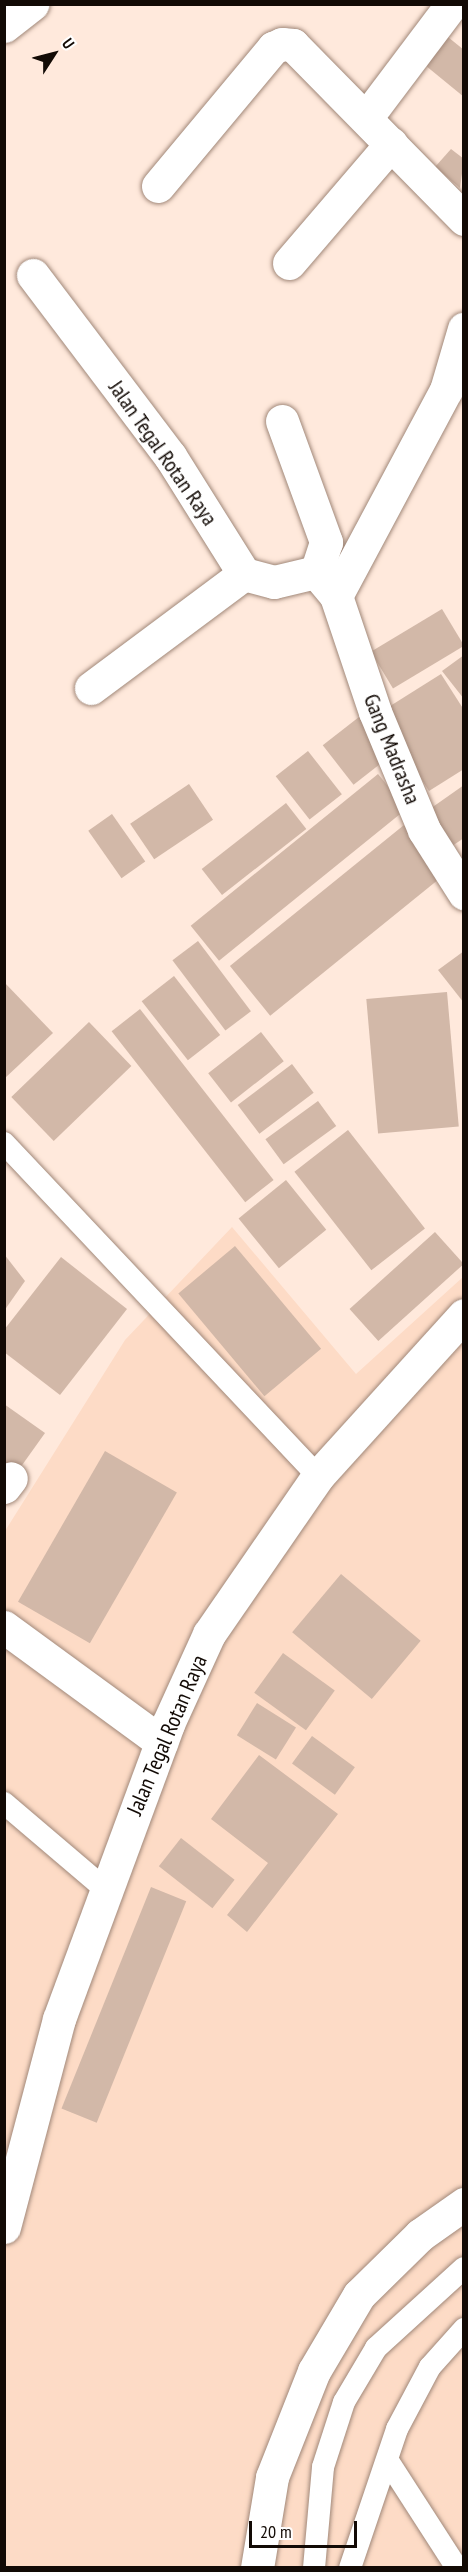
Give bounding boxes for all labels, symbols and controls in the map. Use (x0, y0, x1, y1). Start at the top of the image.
north arrow (24, 24, 84, 84)
text: U (58, 34, 79, 53)
street label: Jalan Tegal Rotan Raya (103, 375, 223, 531)
street label: Gang Madrasha (358, 690, 426, 808)
street label: Jalan Tegal Rotan Raya (121, 1651, 213, 1819)
scale bar (252, 2509, 360, 2547)
text: 20 m (260, 2520, 292, 2543)

